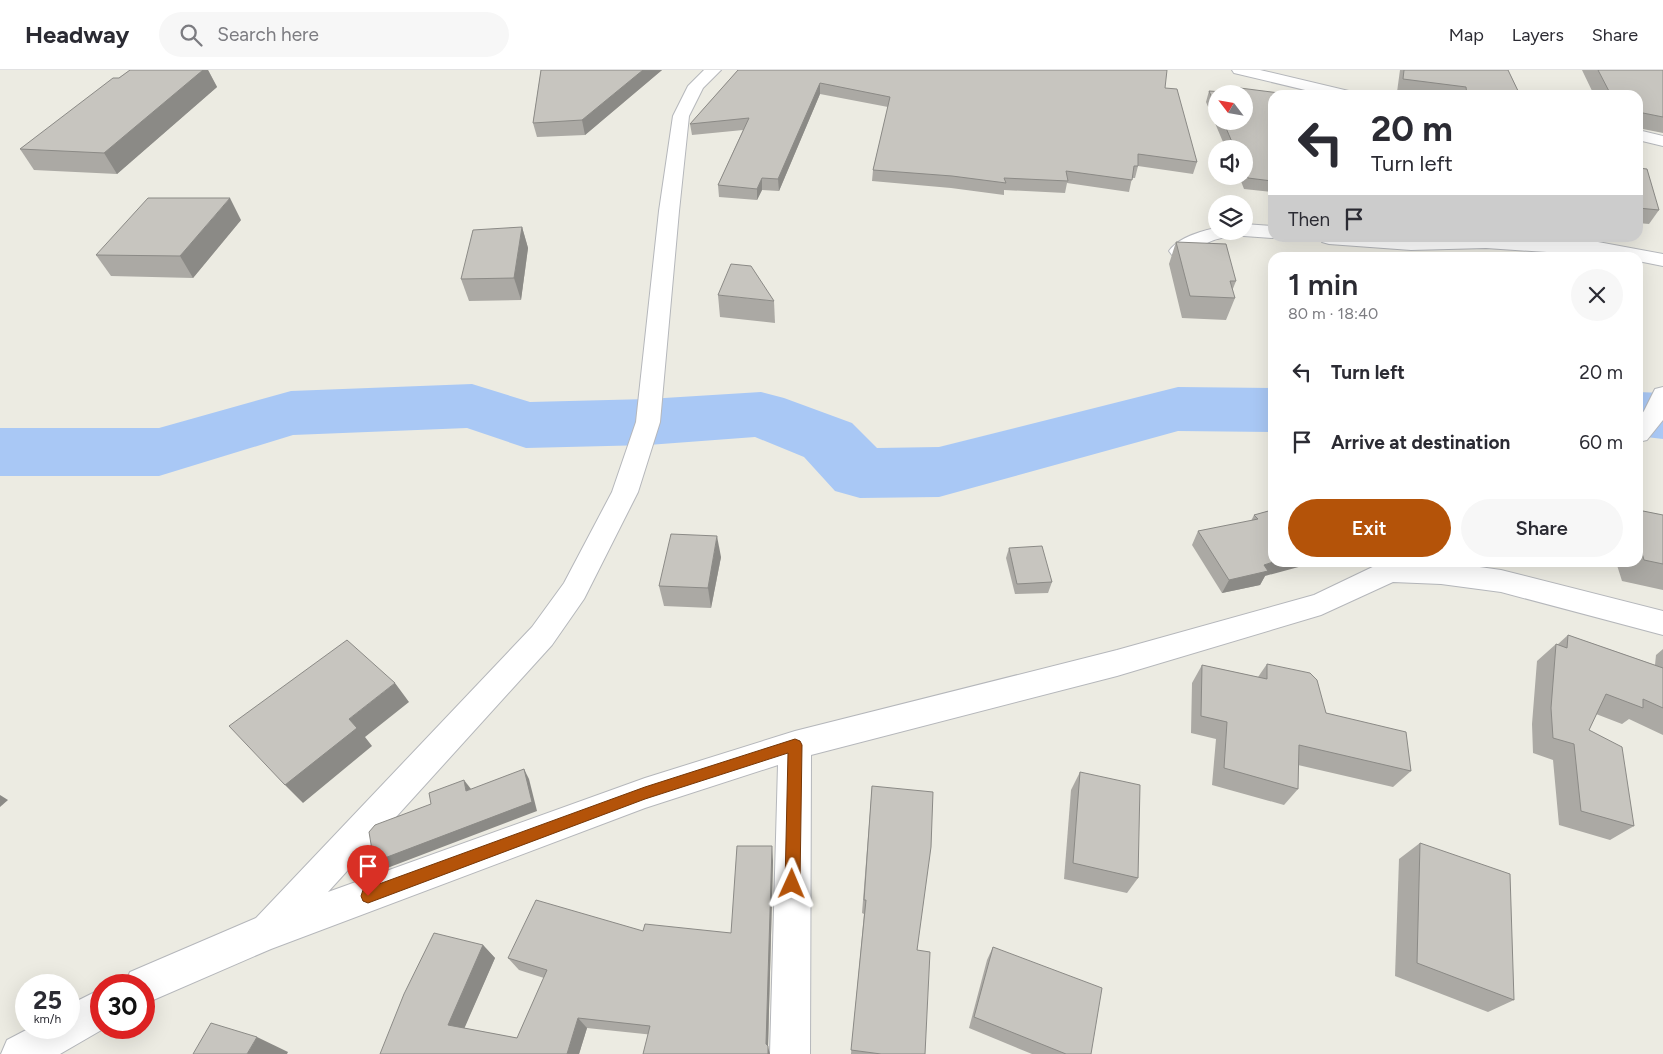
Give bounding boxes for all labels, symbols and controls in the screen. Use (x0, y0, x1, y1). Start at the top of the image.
search box (159, 12, 509, 57)
text: Headway (25, 20, 129, 49)
icon: search (177, 21, 205, 49)
text: Search here (217, 23, 319, 46)
text: Map (1449, 24, 1484, 46)
text: Layers (1512, 24, 1564, 46)
text: Share (1592, 24, 1638, 46)
north arrow (1208, 85, 1252, 130)
map controls (1208, 85, 1253, 240)
text: 20 m (1371, 108, 1453, 150)
icon: left (1288, 110, 1353, 175)
button: sound (1208, 140, 1253, 185)
text: Turn left (1371, 150, 1453, 177)
button: layers (1208, 195, 1253, 240)
icon: arrive (1340, 205, 1368, 233)
text: Then (1288, 208, 1330, 231)
text: 1 min (1288, 266, 1358, 303)
button: close (1571, 269, 1623, 321)
text: 80 m · 18:40 (1288, 304, 1378, 323)
icon: left (1288, 358, 1316, 386)
text: Turn left (1331, 361, 1405, 384)
text: 20 m (1579, 361, 1623, 384)
icon: arrive (1288, 428, 1316, 456)
text: Arrive at destination (1331, 431, 1510, 454)
text: 60 m (1579, 431, 1623, 454)
button: Exit (1288, 499, 1451, 557)
button: Share (1461, 499, 1623, 557)
pin (347, 845, 389, 896)
icon: arrive (354, 852, 382, 880)
position arrow (765, 857, 817, 909)
speed limit sign: 30 (90, 974, 155, 1039)
text: 25 (33, 985, 62, 1015)
text: km/h (34, 1012, 61, 1026)

